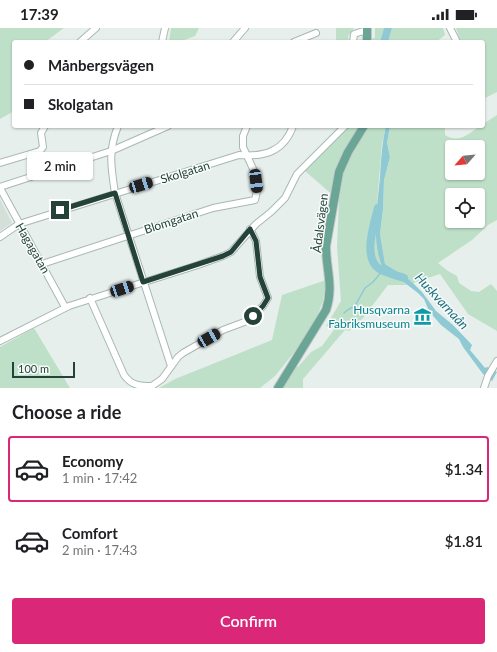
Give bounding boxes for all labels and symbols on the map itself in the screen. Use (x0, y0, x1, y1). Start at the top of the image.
north arrow (445, 140, 485, 180)
callout: 2 min (27, 152, 93, 180)
street label: Skolgatan (158, 157, 212, 187)
car (249, 168, 263, 194)
car (128, 176, 154, 194)
street label: Ådalsvägen (309, 192, 331, 254)
route end (51, 201, 69, 219)
street label: Blomgatan (142, 205, 200, 237)
street label: Hagagatan (12, 220, 54, 276)
water label: Huskvarnaån (412, 269, 472, 333)
car (109, 280, 135, 298)
place label: Husqvarna Fabriksmuseum (328, 302, 410, 331)
museum icon: Husqvarna Fabriksmuseum (413, 306, 433, 326)
route start (244, 307, 262, 325)
car (196, 327, 222, 349)
scale bar (12, 360, 75, 379)

